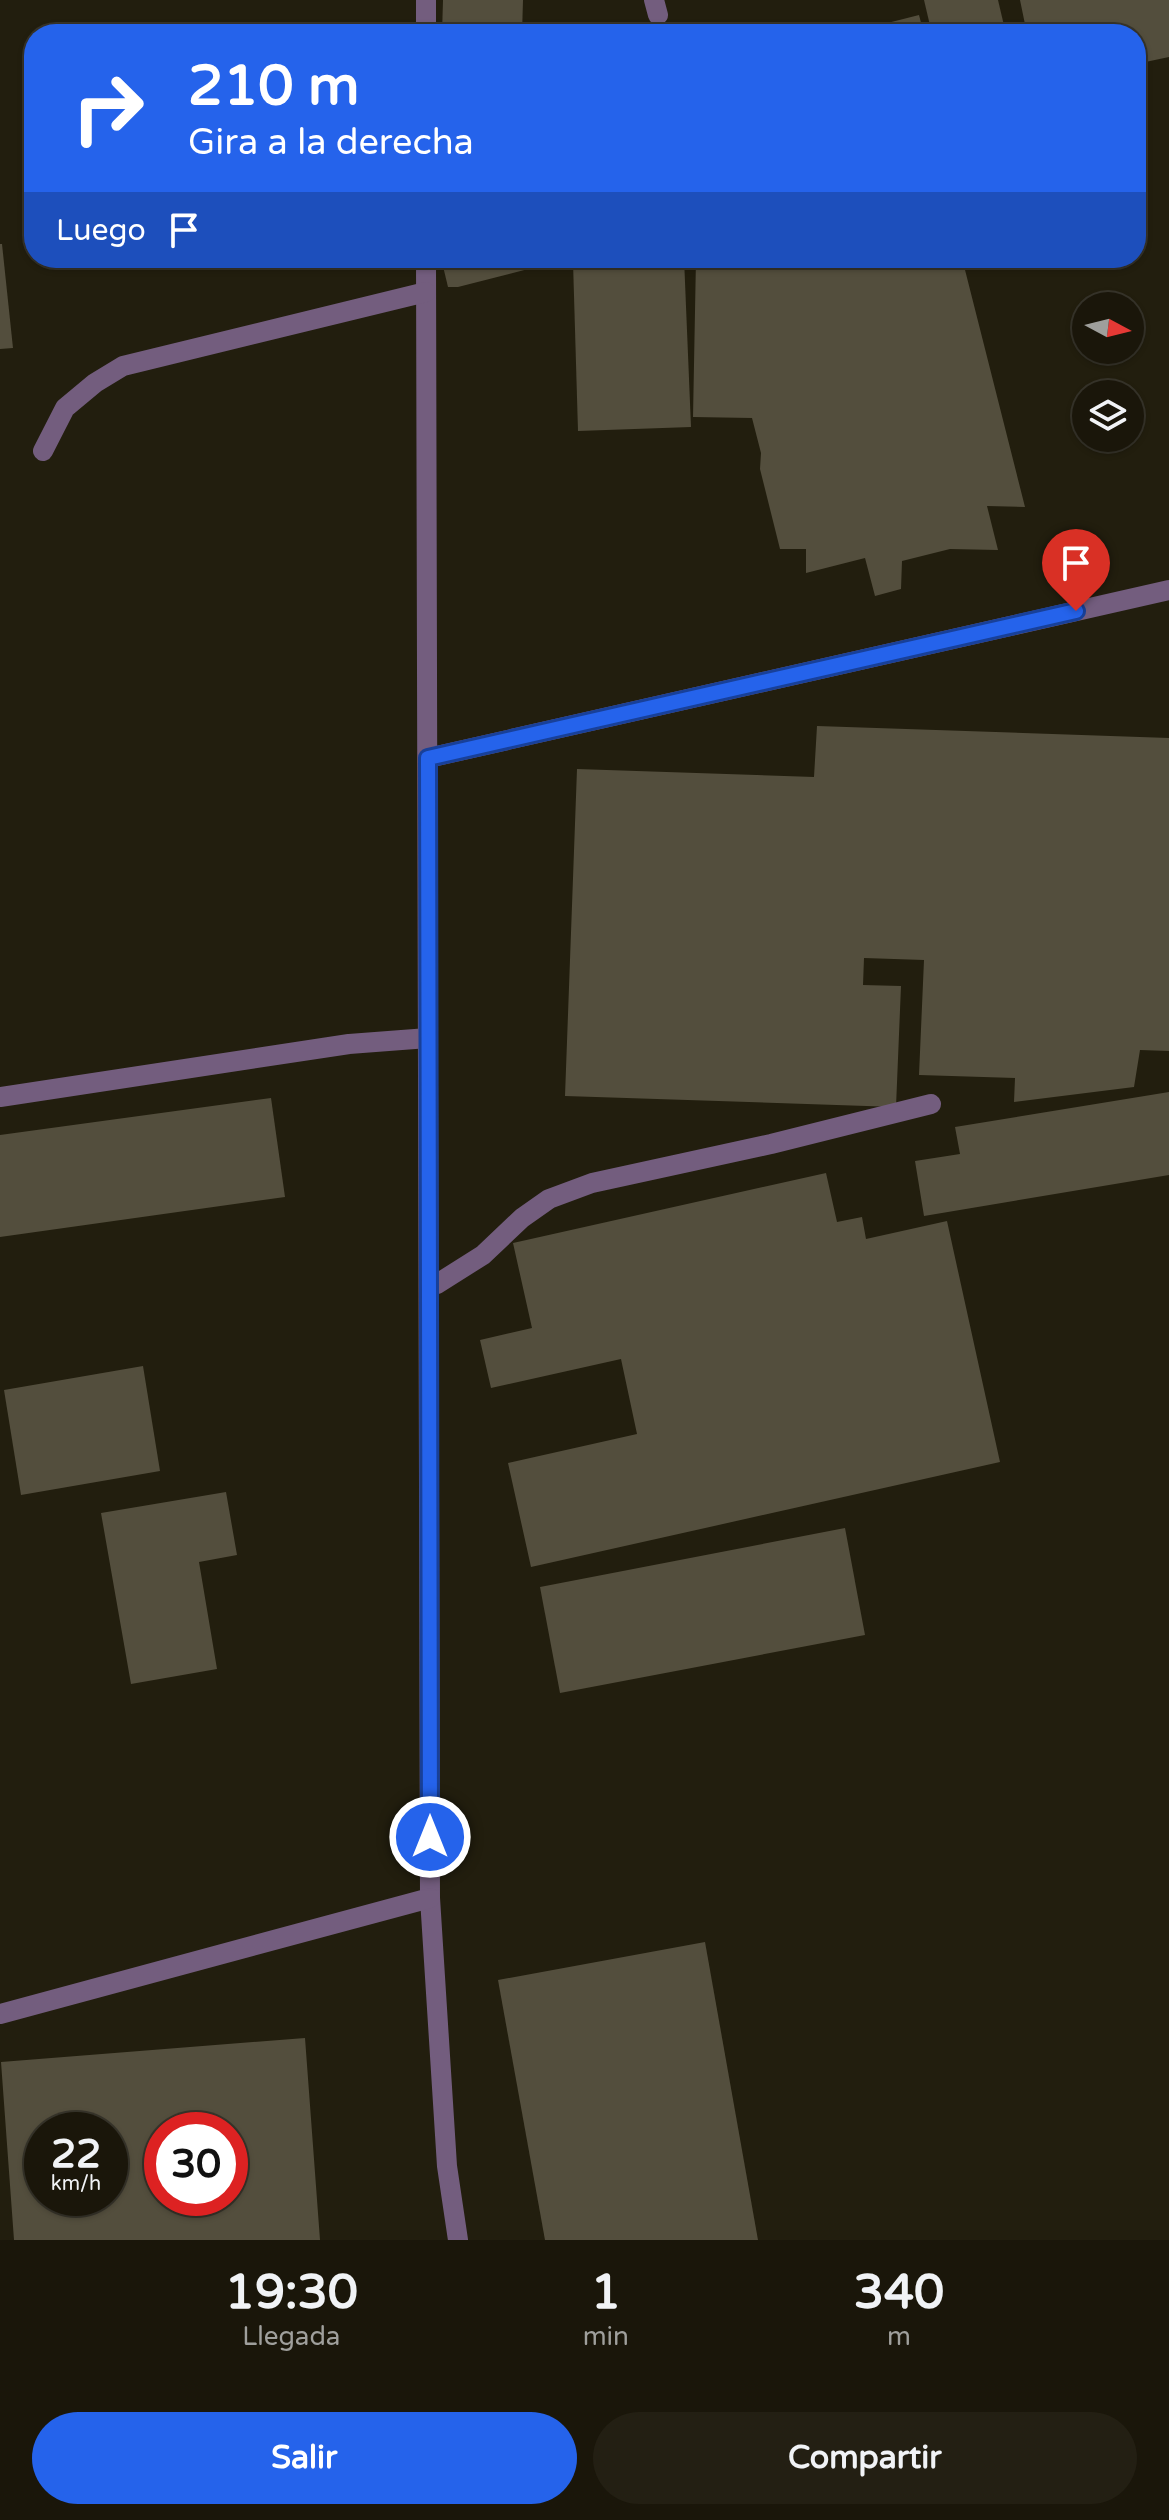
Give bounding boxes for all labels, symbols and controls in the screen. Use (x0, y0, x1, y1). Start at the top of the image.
text: 210 m (188, 53, 359, 120)
icon: right (56, 56, 160, 160)
text: Gira a la derecha (188, 121, 474, 164)
icon: arrive (162, 208, 206, 252)
text: Luego (56, 212, 146, 249)
north arrow (1072, 292, 1144, 364)
map controls (1072, 292, 1144, 452)
button: layers (1072, 380, 1144, 452)
pin (1042, 529, 1110, 611)
icon: arrive (1054, 541, 1098, 585)
position arrow (388, 1795, 472, 1879)
speed limit sign: 30 (144, 2112, 248, 2216)
text: 22 (51, 2130, 101, 2178)
text: km/h (51, 2172, 101, 2196)
text: 19:30 (225, 2264, 358, 2322)
text: 1 (591, 2264, 621, 2322)
text: 340 (854, 2264, 944, 2322)
text: Llegada (242, 2321, 340, 2352)
text: min (583, 2321, 629, 2352)
text: m (887, 2321, 911, 2352)
button: Salir (32, 2412, 577, 2504)
button: Compartir (593, 2412, 1137, 2504)

